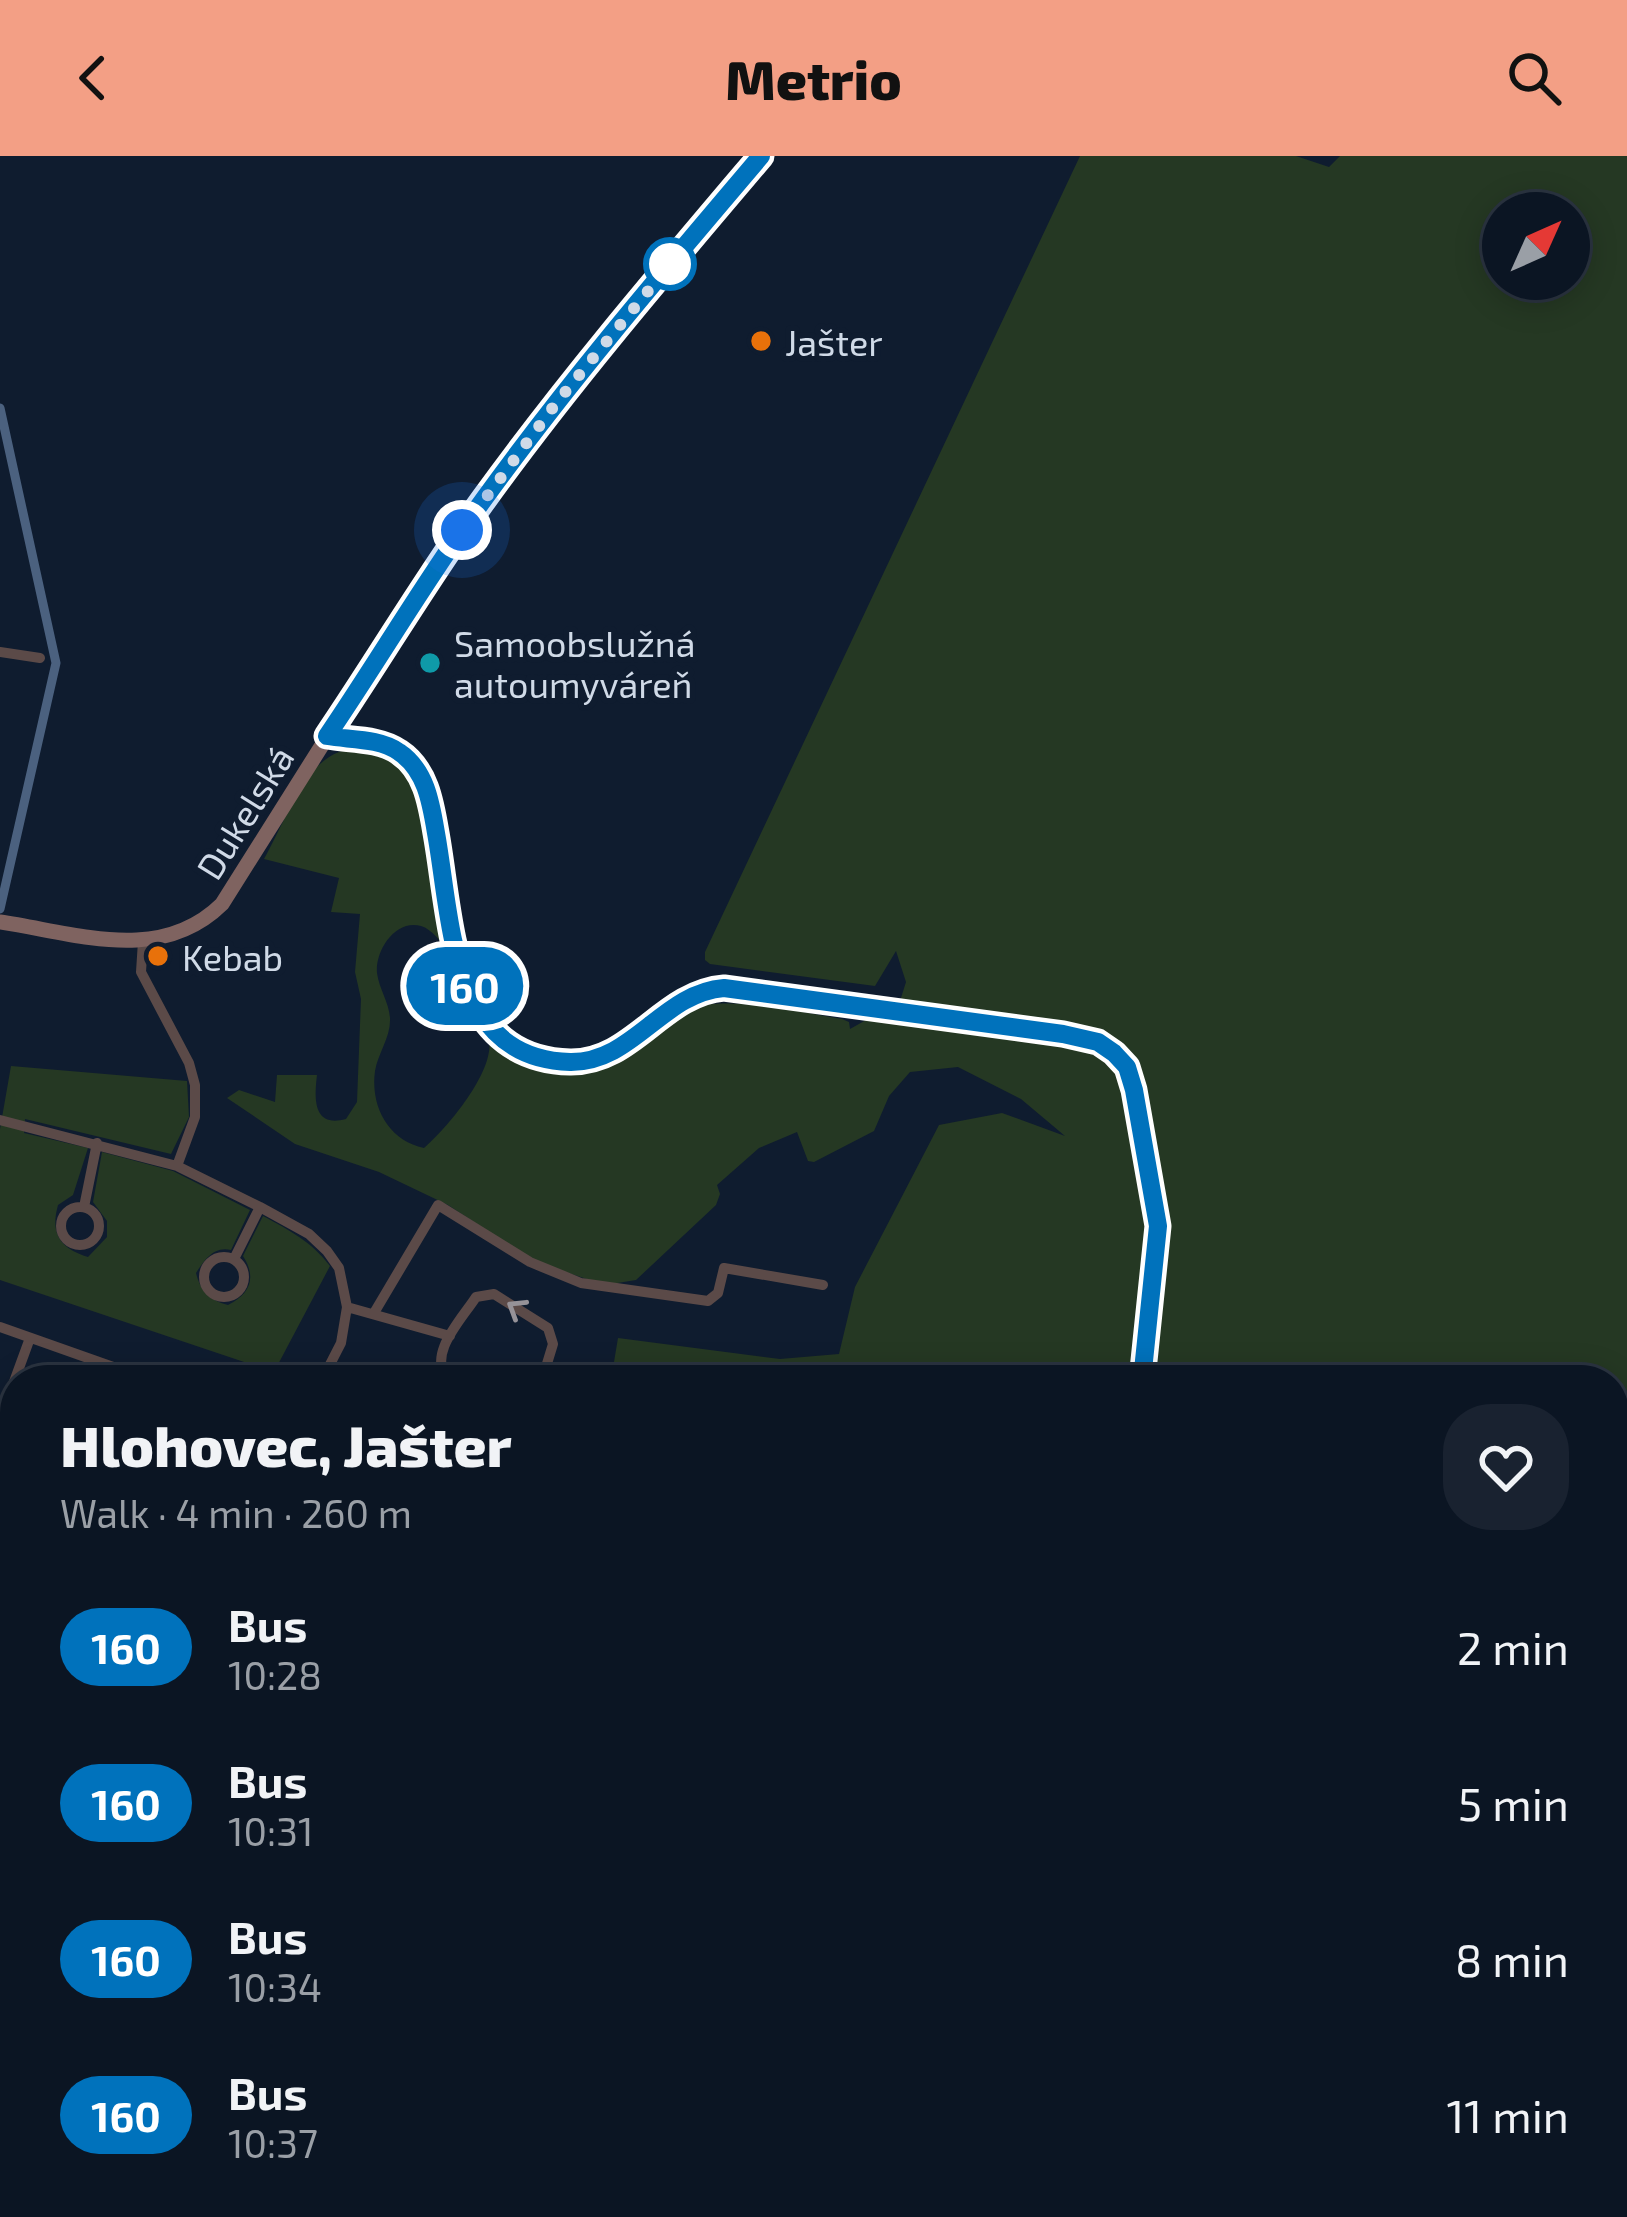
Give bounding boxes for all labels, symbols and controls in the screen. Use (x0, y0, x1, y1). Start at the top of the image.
icon: back (60, 45, 126, 111)
icon: search (1501, 45, 1567, 111)
text: Metrio (725, 46, 902, 111)
north arrow (1482, 192, 1590, 300)
map controls (1482, 192, 1590, 300)
unlabelled marker (645, 239, 695, 289)
place label: Jašter (785, 320, 883, 363)
marker: Jašter (748, 328, 774, 354)
your location (432, 500, 492, 560)
place label: Samoobslužná autoumyváreň (454, 621, 695, 705)
marker: Samoobslužná autoumyváreň (417, 650, 443, 676)
street label: Dukelská (186, 738, 302, 886)
place label: Kebab (182, 935, 283, 978)
marker: Kebab (145, 943, 171, 969)
line badge: 160 (396, 947, 534, 1025)
text: 160 (430, 961, 500, 1011)
one-way arrow (508, 1300, 530, 1322)
button: heart (1443, 1404, 1569, 1530)
text: Hlohovec, Jašter (60, 1410, 512, 1478)
text: Walk · 4 min · 260 m (60, 1489, 412, 1536)
text: Bus (228, 1597, 307, 1651)
text: 2 min (1457, 1620, 1569, 1674)
text: 160 (91, 1622, 161, 1672)
text: 10:28 (228, 1651, 322, 1698)
text: Bus (228, 1753, 307, 1807)
text: 5 min (1458, 1776, 1569, 1830)
text: 160 (91, 1778, 161, 1828)
text: 10:31 (228, 1807, 313, 1854)
text: Bus (228, 1909, 307, 1963)
text: 8 min (1455, 1932, 1569, 1986)
text: 160 (91, 1934, 161, 1984)
text: 10:34 (228, 1963, 322, 2010)
text: Bus (228, 2065, 307, 2119)
text: 11 min (1446, 2088, 1569, 2142)
text: 160 (91, 2090, 161, 2140)
text: 10:37 (228, 2119, 318, 2166)

